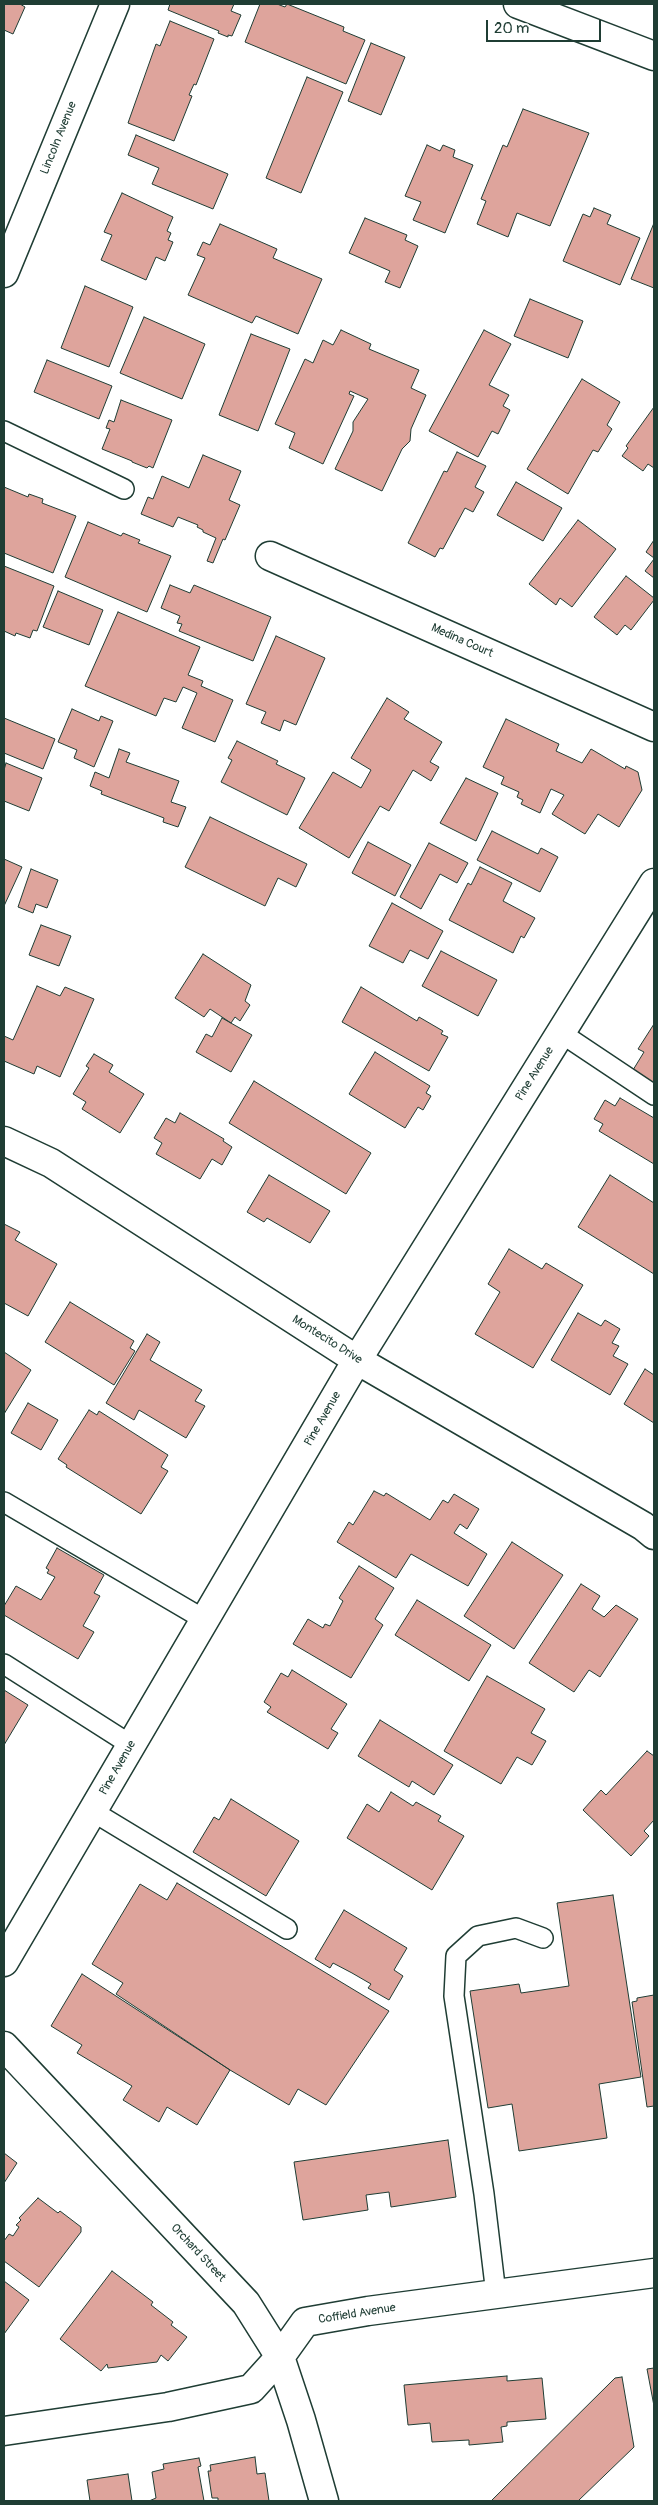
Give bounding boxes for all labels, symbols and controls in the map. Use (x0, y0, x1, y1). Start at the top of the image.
scale bar (488, 10, 603, 42)
text: 20 m (494, 19, 529, 38)
street label: Lincoln Avenue (38, 99, 80, 177)
street label: Medina Court (429, 621, 495, 661)
street label: Pine Avenue (513, 1044, 557, 1104)
street label: Montecito Drive (289, 1313, 365, 1367)
street label: Pine Avenue (302, 1389, 344, 1449)
street label: Pine Avenue (97, 1738, 139, 1798)
street label: Orchard Street (167, 2221, 229, 2285)
street label: Coffield Avenue (317, 2301, 397, 2327)

